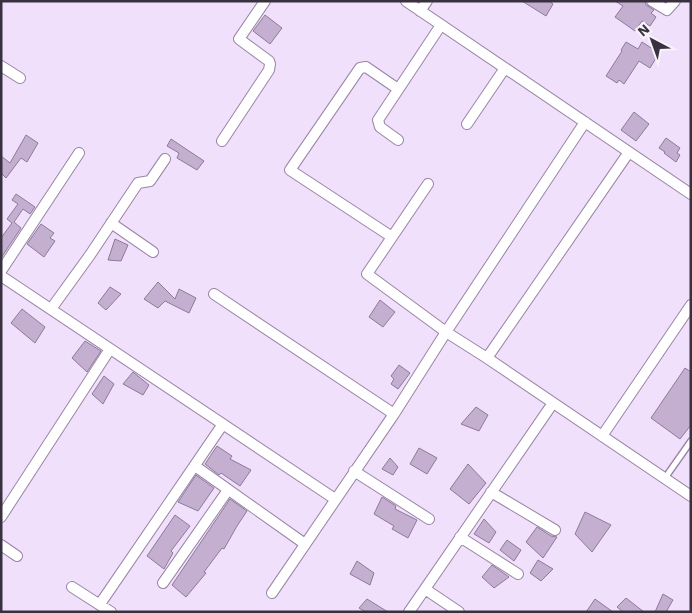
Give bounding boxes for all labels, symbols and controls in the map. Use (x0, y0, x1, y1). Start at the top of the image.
north arrow (627, 15, 677, 65)
text: N (634, 21, 653, 40)

